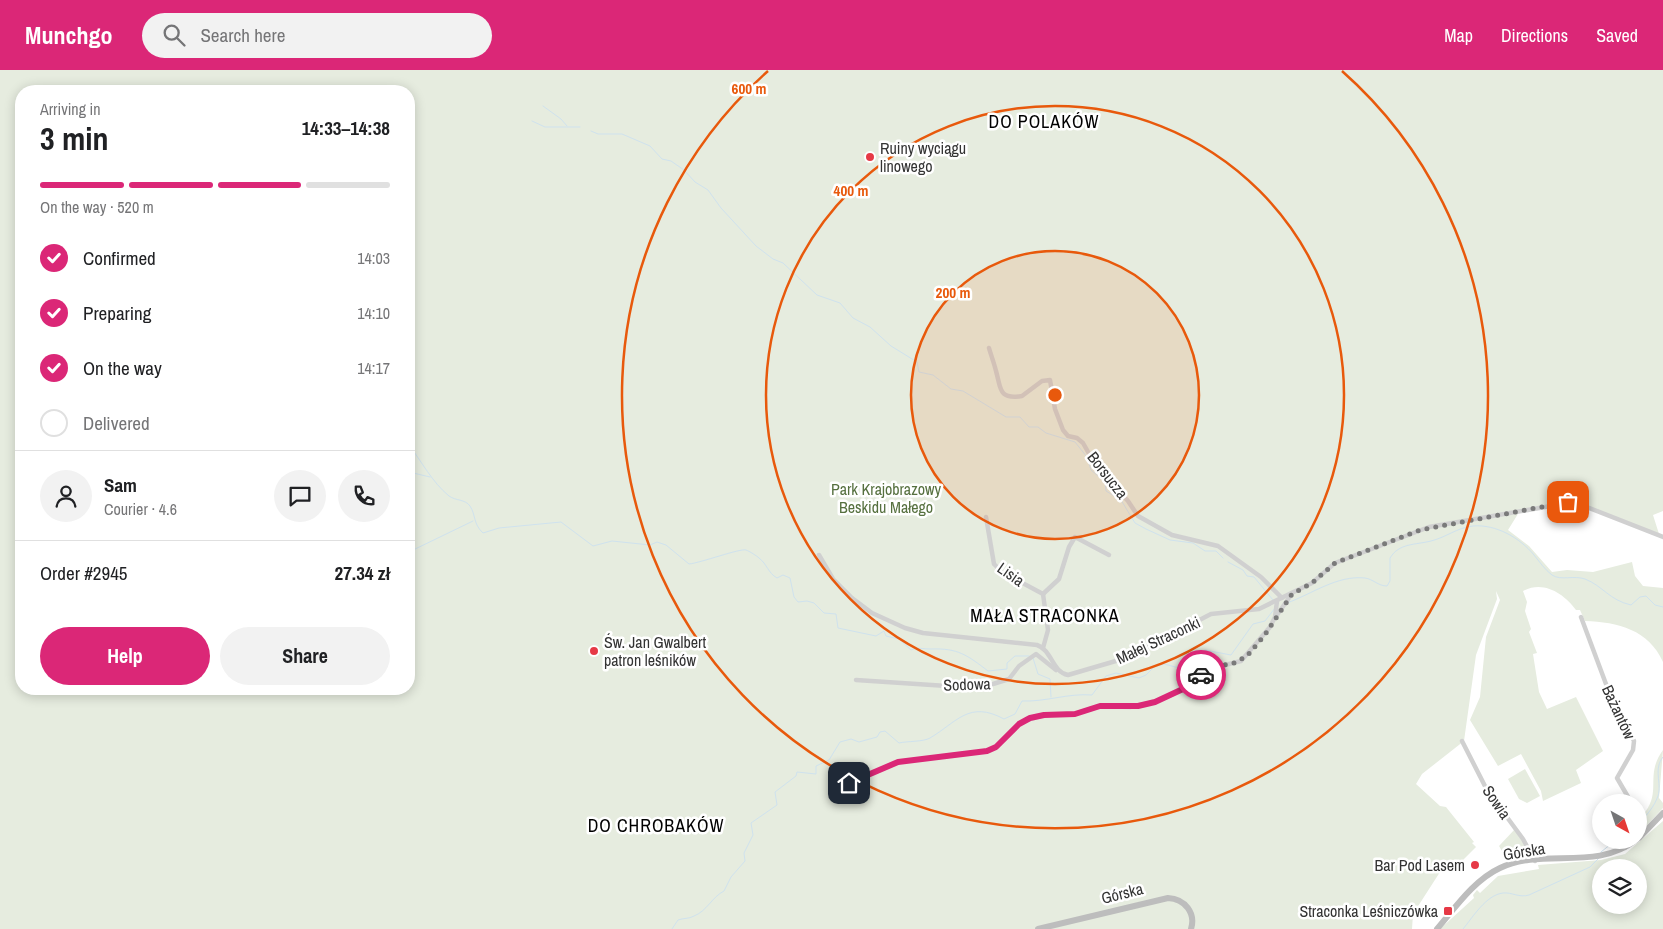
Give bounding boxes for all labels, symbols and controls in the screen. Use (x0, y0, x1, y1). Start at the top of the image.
search box (142, 13, 492, 58)
text: Munchgo (25, 19, 112, 51)
icon: search (160, 21, 188, 49)
text: Search here (200, 22, 285, 48)
text: Map (1444, 23, 1473, 48)
text: Directions (1501, 23, 1568, 48)
text: Saved (1596, 23, 1638, 48)
text: 600 m (732, 78, 766, 99)
text: Arriving in (40, 98, 101, 120)
district label: DO POLAKÓW (989, 109, 1099, 134)
text: 14:33–14:38 (302, 115, 390, 141)
text: 3 min (40, 117, 109, 160)
place label: Ruiny wyciągu linowego (880, 137, 966, 177)
marker: Ruiny wyciągu linowego (864, 151, 876, 163)
text: 400 m (834, 180, 868, 201)
text: On the way · 520 m (40, 196, 154, 218)
icon: check (40, 244, 68, 272)
text: Confirmed (83, 245, 156, 271)
text: 14:03 (357, 247, 390, 269)
text: 200 m (936, 282, 970, 303)
icon: check (40, 299, 68, 327)
text: Preparing (83, 300, 151, 326)
text: 14:10 (357, 302, 390, 324)
icon: check (40, 354, 68, 382)
text: On the way (83, 355, 162, 381)
text: 14:17 (357, 357, 390, 379)
centre of rings (1046, 386, 1064, 404)
text: Delivered (83, 410, 150, 436)
street label: Borsucza (1082, 447, 1134, 504)
button: person (40, 470, 92, 522)
button: chat (274, 470, 326, 522)
button: phone (338, 470, 390, 522)
text: Sam (104, 472, 137, 498)
park label: Park Krajobrazowy Beskidu Małego (831, 478, 941, 518)
pin (1547, 481, 1589, 523)
icon: bag (1554, 488, 1582, 516)
text: Courier · 4.6 (104, 498, 177, 520)
street label: Lisia (993, 557, 1030, 592)
text: Order #2945 (40, 560, 127, 586)
text: 27.34 zł (335, 560, 390, 586)
district label: MAŁA STRACONKA (970, 603, 1120, 628)
street label: Małej Straconki (1112, 611, 1204, 669)
button: Help (40, 627, 210, 685)
button: Share (220, 627, 390, 685)
place label: Św. Jan Gwalbert patron leśników (604, 631, 706, 671)
marker: Św. Jan Gwalbert patron leśników (588, 645, 600, 657)
courier (1176, 650, 1226, 700)
icon: car (1187, 661, 1215, 689)
street label: Sodowa (943, 672, 992, 696)
street label: Bażantów (1597, 681, 1641, 743)
pin (828, 762, 870, 804)
icon: home (835, 769, 863, 797)
street label: Sowia (1478, 781, 1517, 824)
north arrow (1592, 794, 1648, 849)
map controls (1592, 794, 1647, 914)
district label: DO CHROBAKÓW (588, 813, 724, 838)
street label: Górska (1501, 837, 1547, 865)
place label: Bar Pod Lasem (1375, 854, 1465, 876)
marker: Bar Pod Lasem (1469, 859, 1481, 871)
button: layers (1592, 859, 1647, 914)
street label: Górska (1099, 877, 1146, 909)
place label: Straconka Leśniczówka (1299, 900, 1439, 922)
marker: Straconka Leśniczówka (1442, 905, 1454, 917)

